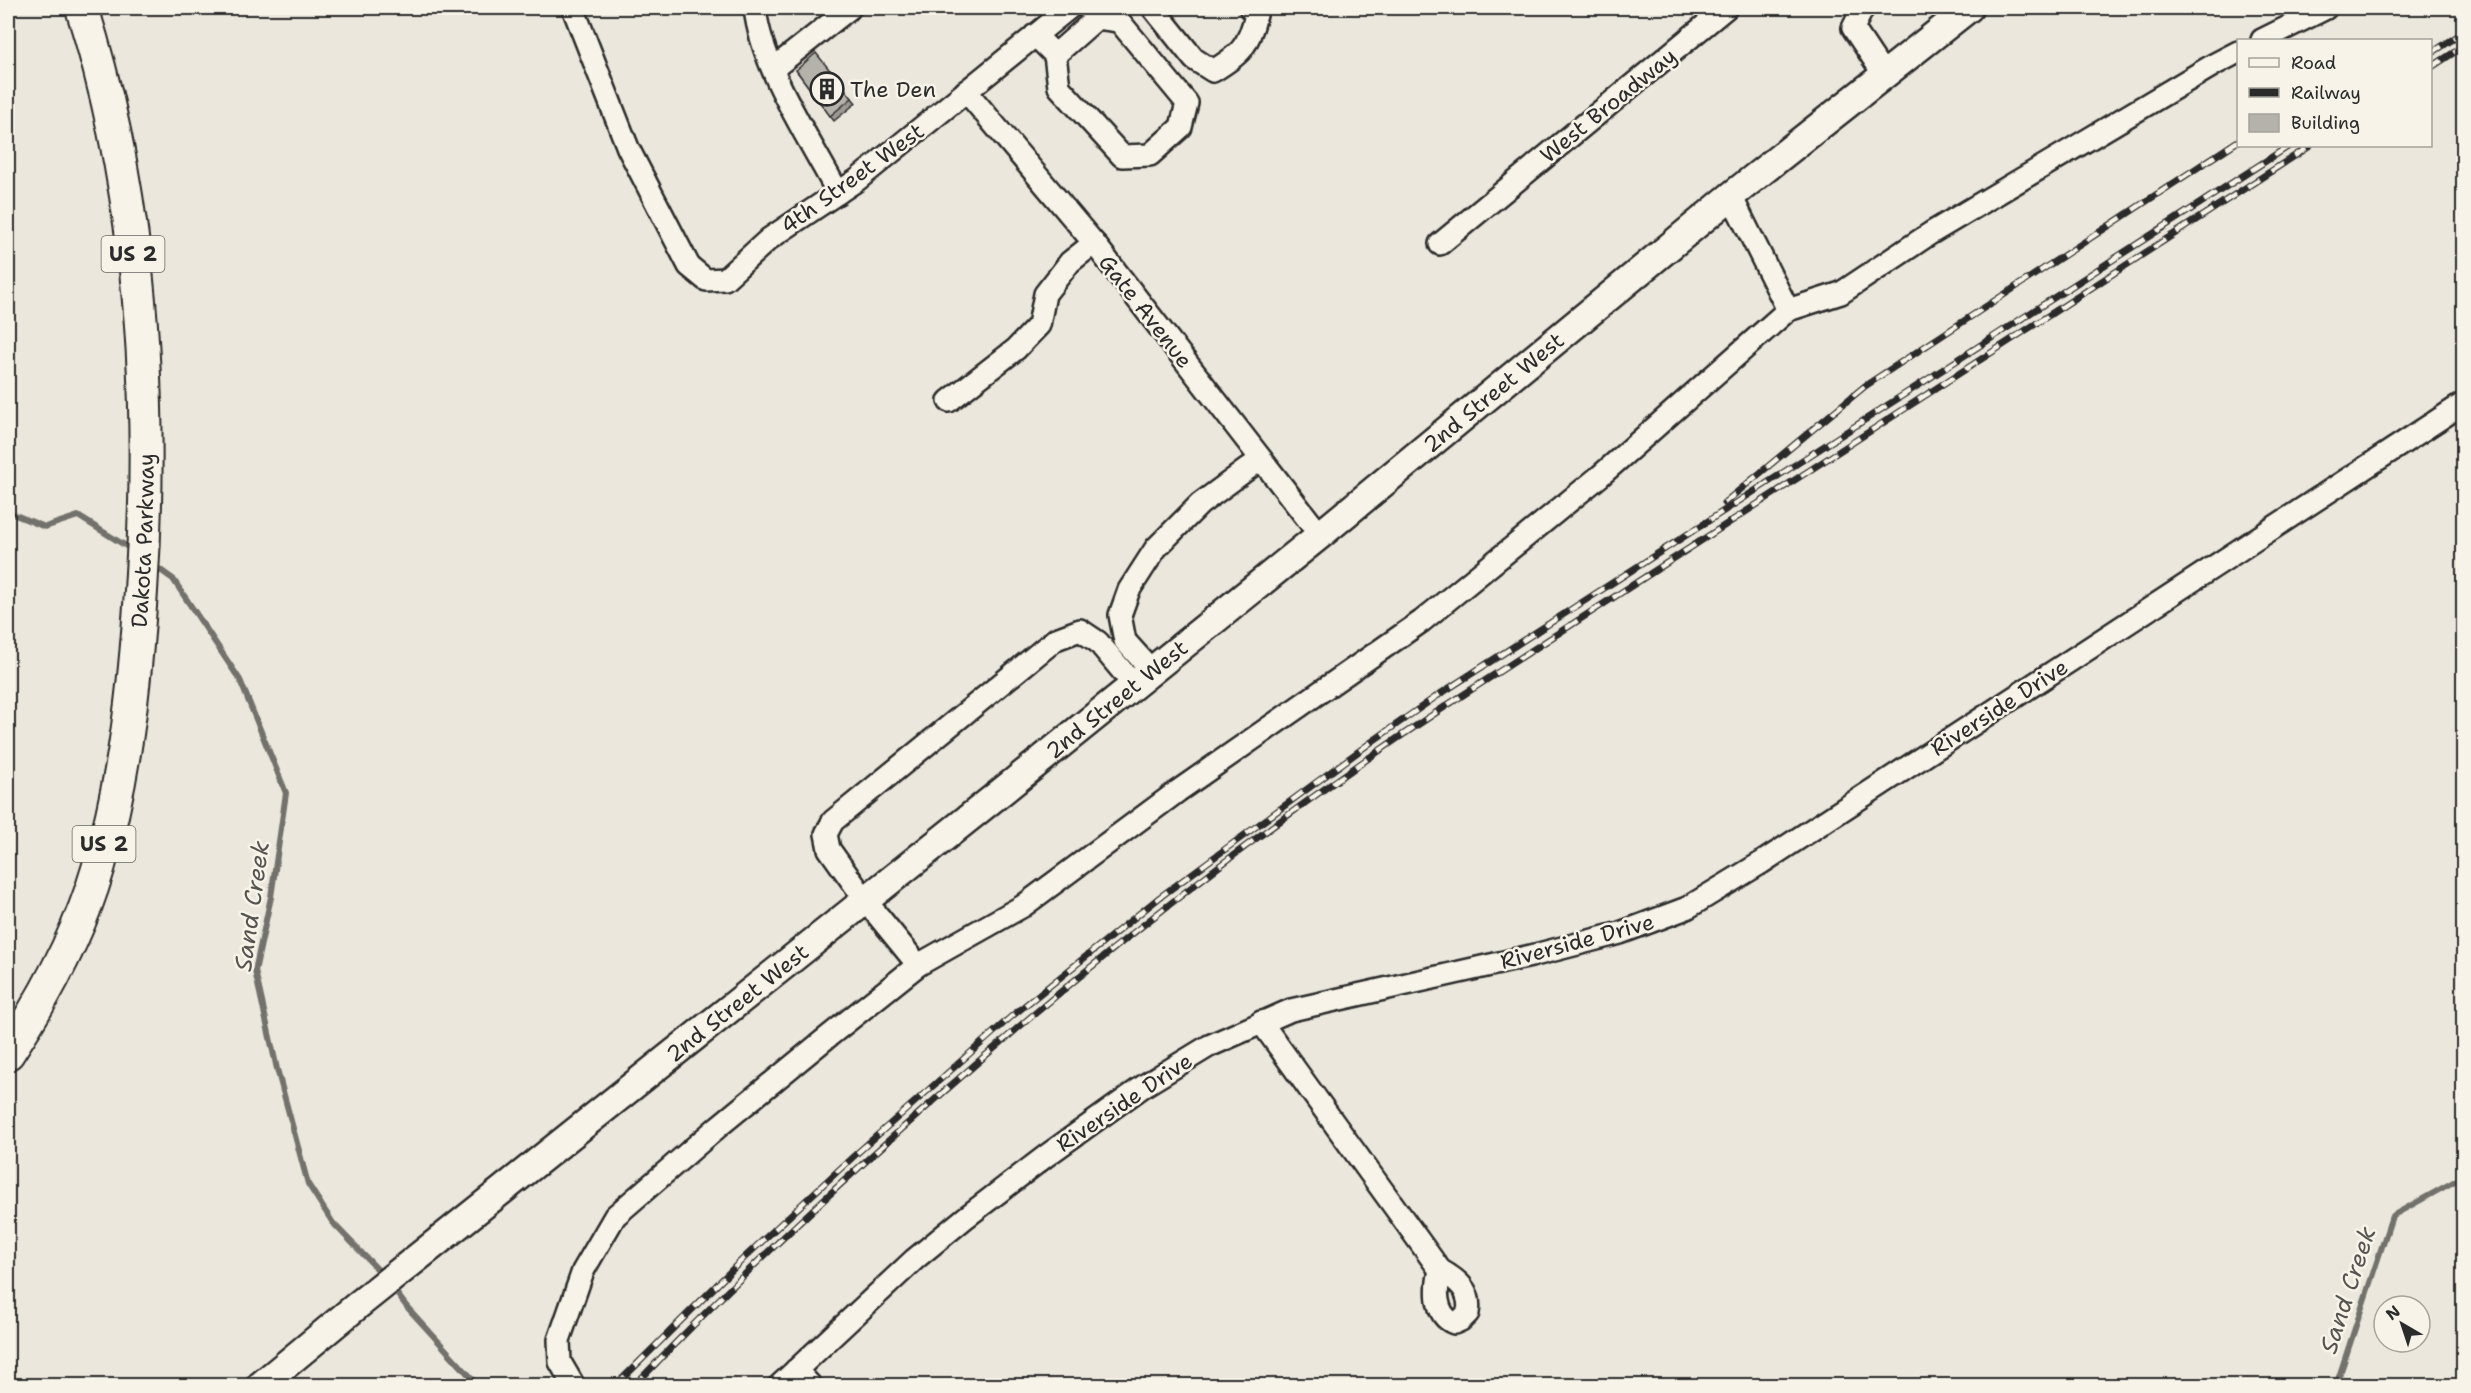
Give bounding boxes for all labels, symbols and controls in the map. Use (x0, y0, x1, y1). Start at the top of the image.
legend (2237, 39, 2432, 147)
street label: West Broadway (1534, 41, 1682, 169)
text: Road (2291, 51, 2336, 75)
building icon: The Den (809, 71, 845, 107)
place label: The Den (850, 75, 936, 104)
text: Railway (2291, 81, 2361, 105)
text: Building (2291, 111, 2360, 135)
street label: 4th Street West (775, 117, 930, 240)
road number: US 2 (102, 236, 164, 272)
street label: Gate Avenue (1092, 249, 1199, 374)
street label: 2nd Street West (1417, 326, 1570, 459)
street label: Dakota Parkway (124, 453, 161, 629)
street label: 2nd Street West (1040, 633, 1194, 765)
street label: Riverside Drive (1925, 652, 2073, 763)
road number: US 2 (72, 826, 136, 862)
water label: Sand Creek (227, 839, 277, 973)
street label: Riverside Drive (1497, 907, 1657, 976)
street label: 2nd Street West (660, 937, 815, 1069)
street label: Riverside Drive (1051, 1046, 1198, 1159)
water label: Sand Creek (2312, 1222, 2384, 1357)
north arrow (2372, 1294, 2432, 1354)
text: N (2381, 1301, 2404, 1325)

